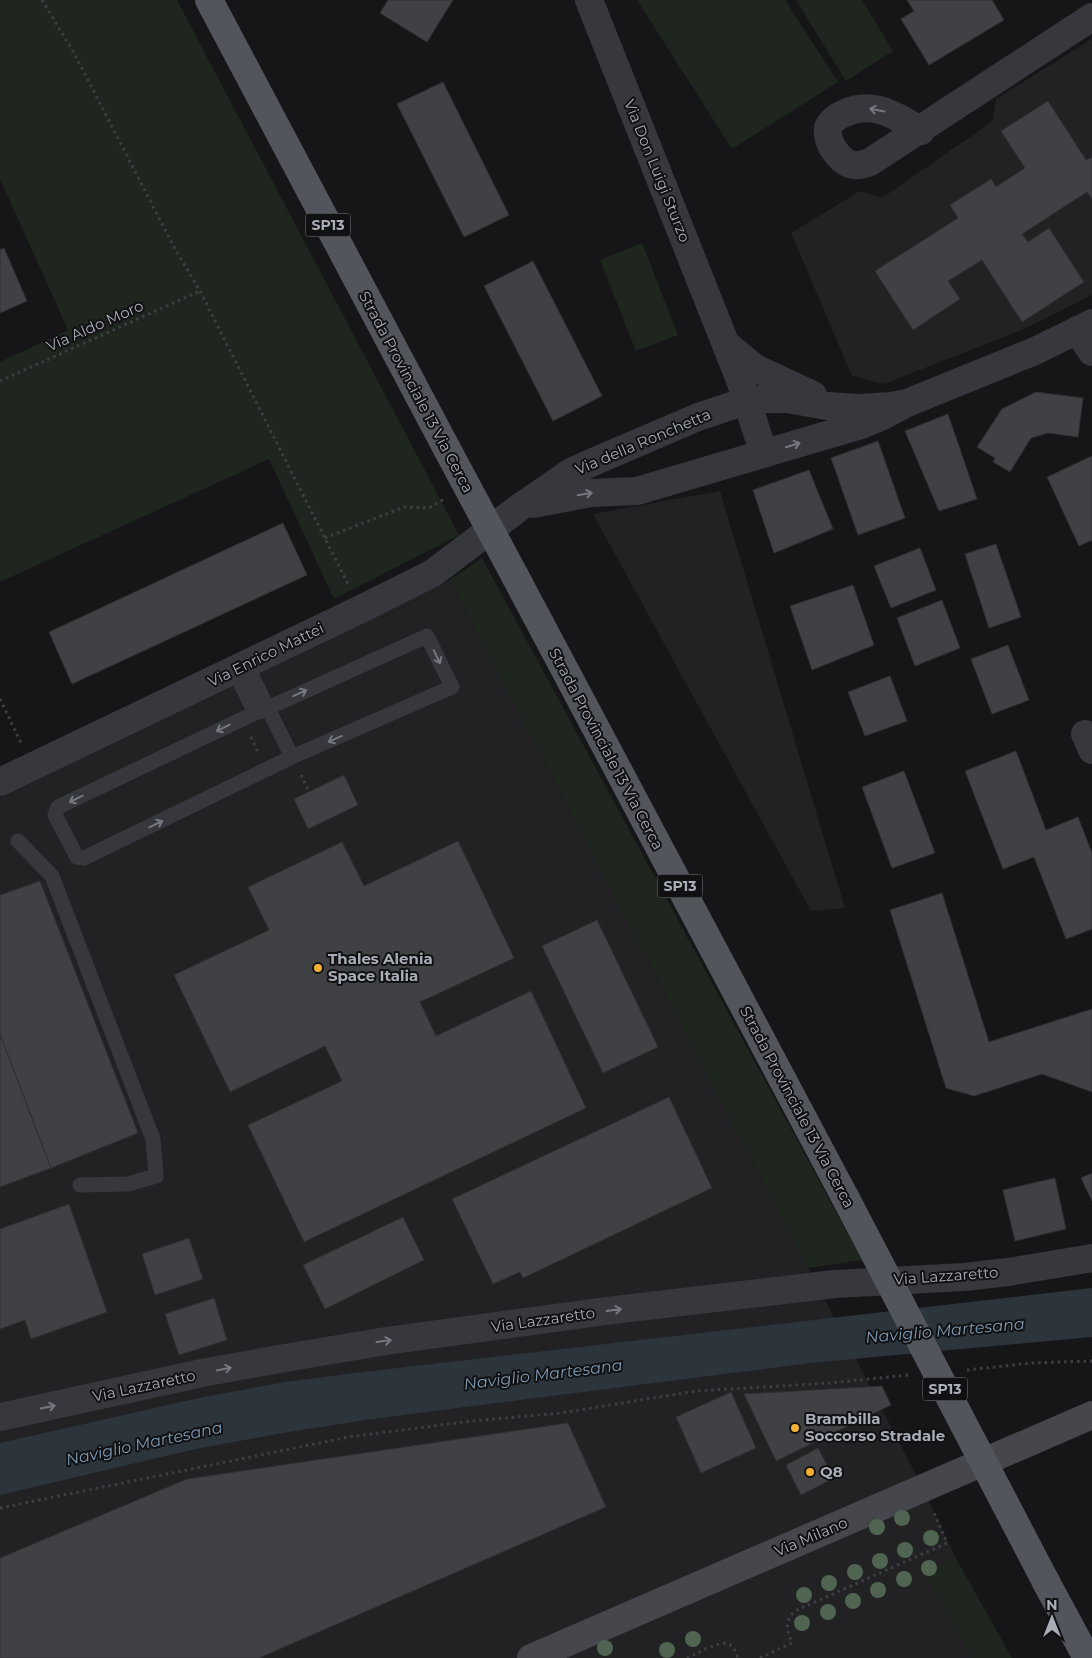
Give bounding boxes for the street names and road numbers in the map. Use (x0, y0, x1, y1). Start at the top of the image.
street label: Via Don Luigi Sturzo (620, 97, 695, 245)
road number: SP13 (306, 214, 350, 236)
street label: Strada Provinciale 13 Via Cerca (355, 288, 478, 496)
street label: Via Aldo Moro (43, 296, 146, 355)
street label: Via della Ronchetta (572, 404, 714, 479)
street label: Via Enrico Mattei (205, 618, 327, 691)
street label: Strada Provinciale 13 Via Cerca (545, 645, 668, 853)
road number: SP13 (658, 874, 702, 898)
street label: Strada Provinciale 13 Via Cerca (736, 1003, 859, 1211)
street label: Via Lazzaretto (893, 1262, 999, 1289)
street label: Via Lazzaretto (490, 1303, 596, 1336)
street label: Via Lazzaretto (91, 1365, 197, 1406)
road number: SP13 (922, 1378, 968, 1400)
street label: Via Milano (771, 1513, 850, 1560)

